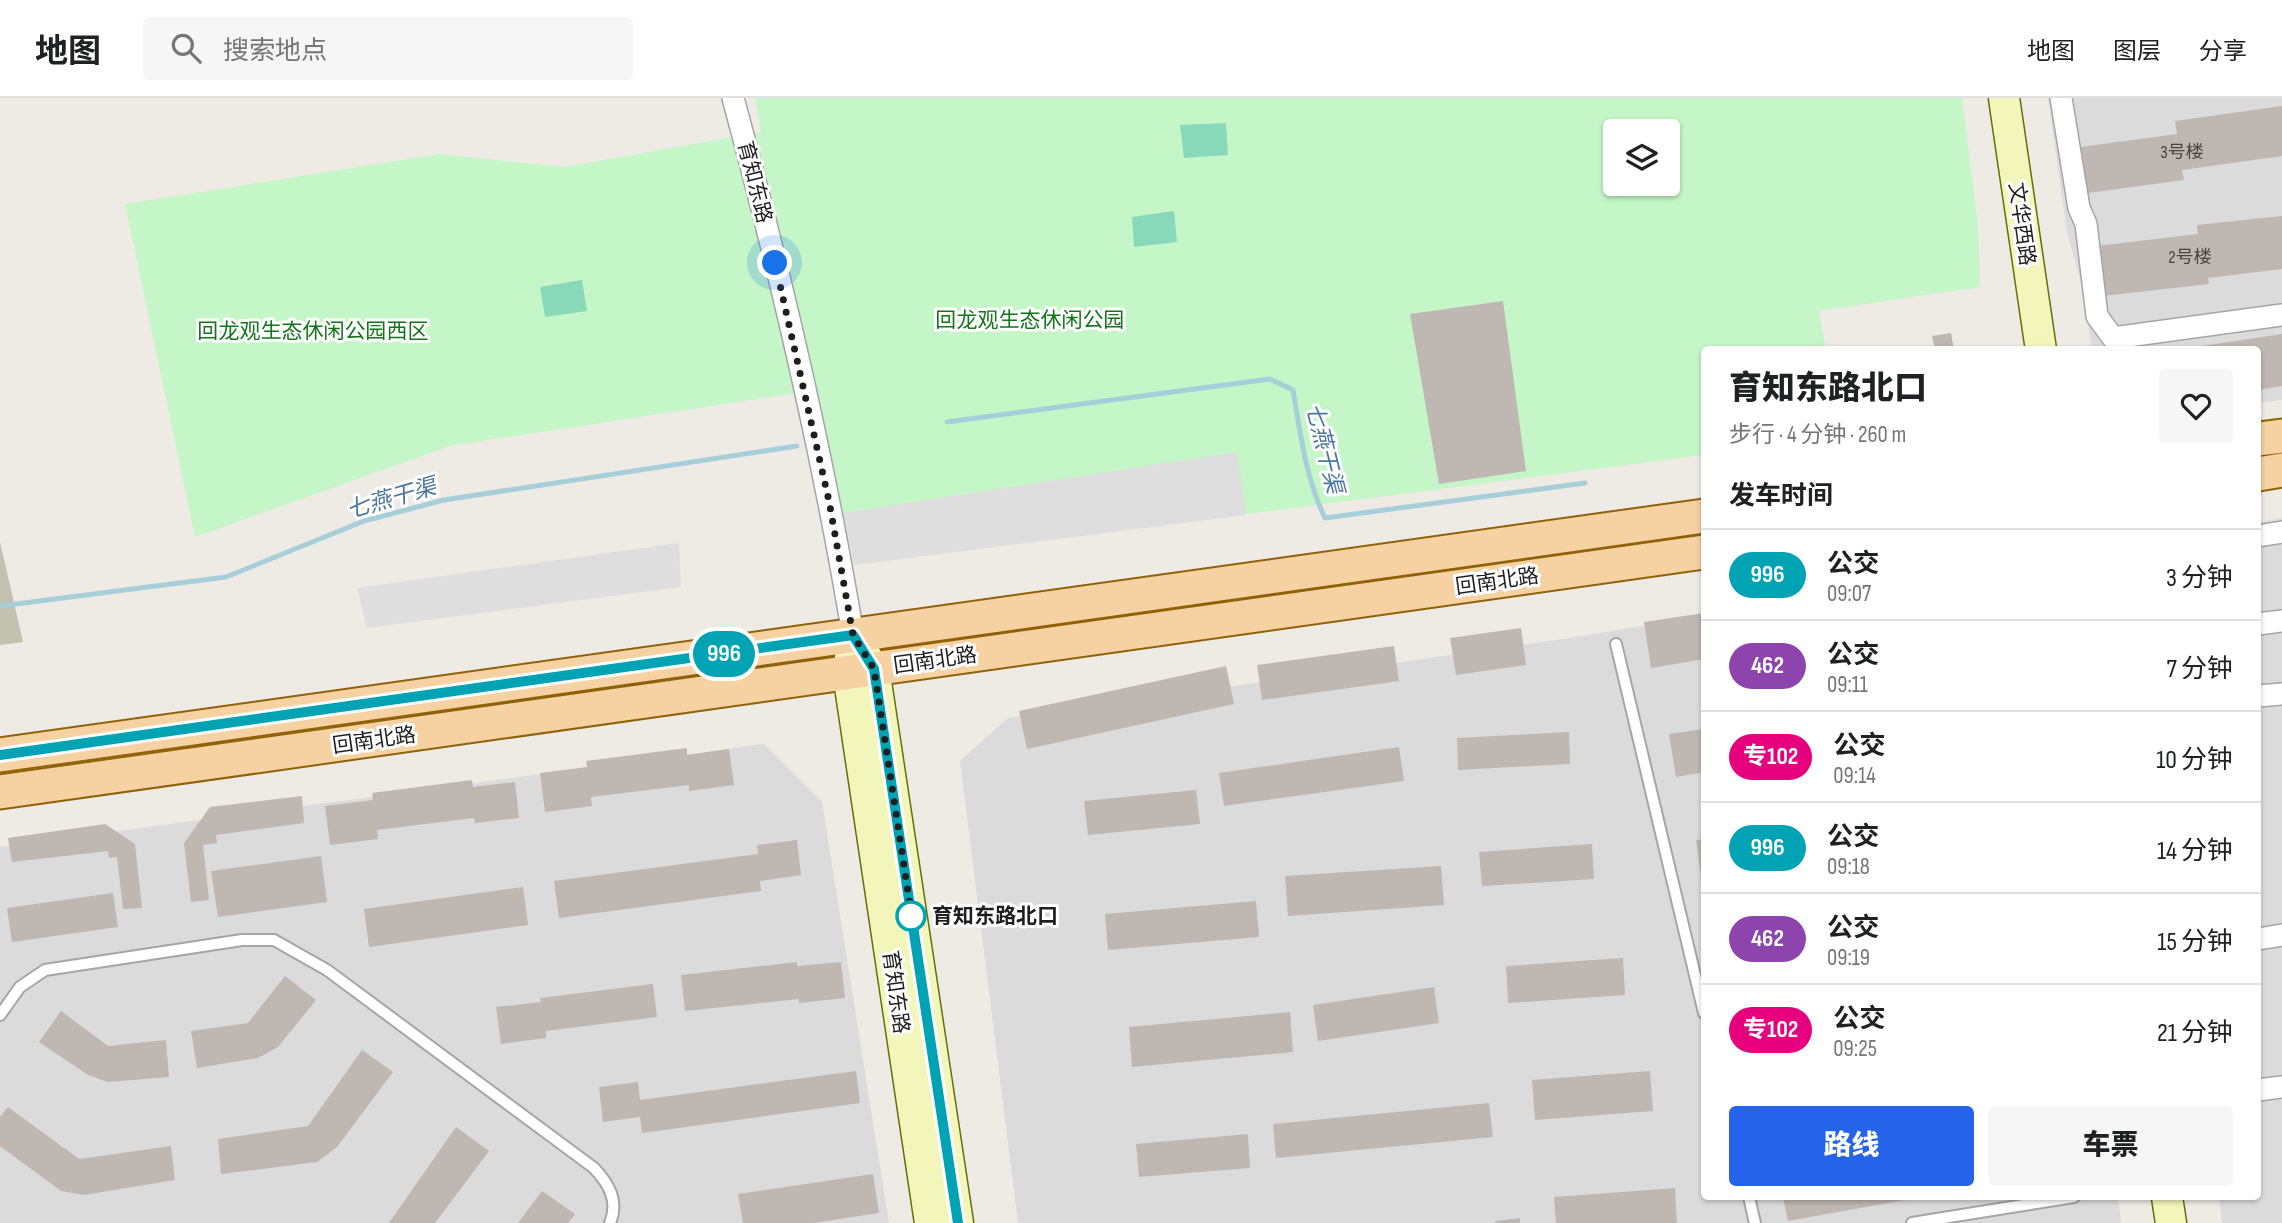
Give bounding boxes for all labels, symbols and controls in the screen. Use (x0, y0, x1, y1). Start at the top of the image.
search box (143, 17, 633, 80)
icon: search (167, 29, 205, 67)
text: 地图 (35, 32, 101, 72)
text: 搜索地点 (223, 36, 327, 67)
text: 地图 (2027, 37, 2075, 66)
text: 图层 (2113, 37, 2161, 66)
text: 分享 (2199, 37, 2247, 66)
map controls (1603, 119, 1680, 196)
button: layers (1603, 119, 1680, 196)
street label: 育知东路 (732, 138, 777, 226)
house number: 3号楼 (2160, 142, 2204, 163)
street label: 文华西路 (2003, 181, 2040, 267)
your location (757, 245, 792, 280)
house number: 2号楼 (2168, 247, 2212, 268)
park label: 回龙观生态休闲公园 (936, 308, 1125, 333)
park label: 回龙观生态休闲公园西区 (198, 319, 429, 344)
text: 育知东路北口 (1729, 369, 1927, 409)
button: heart (2159, 369, 2233, 443)
water label: 七燕干渠 (1299, 400, 1349, 499)
text: 步行 · 4 分钟 · 260 m (1729, 421, 1906, 449)
water label: 七燕干渠 (343, 472, 442, 525)
text: 发车时间 (1729, 481, 1833, 512)
text: 公交 (1827, 549, 1879, 580)
text: 996 (1750, 560, 1785, 589)
street label: 回南北路 (1454, 563, 1540, 600)
text: 3 分钟 (2166, 563, 2233, 594)
text: 09:07 (1827, 580, 1871, 608)
line badge: 996 (684, 631, 764, 677)
text: 996 (707, 639, 741, 668)
text: 公交 (1827, 640, 1879, 671)
street label: 回南北路 (892, 642, 978, 679)
text: 462 (1751, 651, 1784, 680)
text: 7 分钟 (2166, 654, 2233, 685)
text: 09:11 (1827, 671, 1868, 699)
street label: 回南北路 (331, 722, 417, 759)
text: 公交 (1833, 731, 1885, 762)
text: 专102 (1743, 742, 1798, 771)
text: 10 分钟 (2156, 745, 2233, 776)
text: 09:14 (1833, 762, 1876, 790)
text: 公交 (1827, 822, 1879, 853)
text: 996 (1750, 833, 1785, 862)
text: 14 分钟 (2157, 836, 2233, 867)
text: 09:18 (1827, 853, 1870, 881)
marker: 育知东路北口 (896, 901, 926, 931)
place label: 育知东路北口 (932, 904, 1058, 929)
text: 公交 (1827, 913, 1879, 944)
text: 462 (1751, 924, 1784, 953)
text: 15 分钟 (2157, 927, 2233, 958)
text: 09:19 (1827, 944, 1870, 972)
street label: 育知东路 (877, 949, 914, 1035)
text: 公交 (1833, 1004, 1885, 1035)
text: 专102 (1743, 1015, 1798, 1044)
text: 21 分钟 (2157, 1018, 2233, 1049)
text: 09:25 (1833, 1035, 1877, 1063)
button: 路线 (1729, 1106, 1974, 1186)
button: 车票 (1988, 1106, 2233, 1186)

